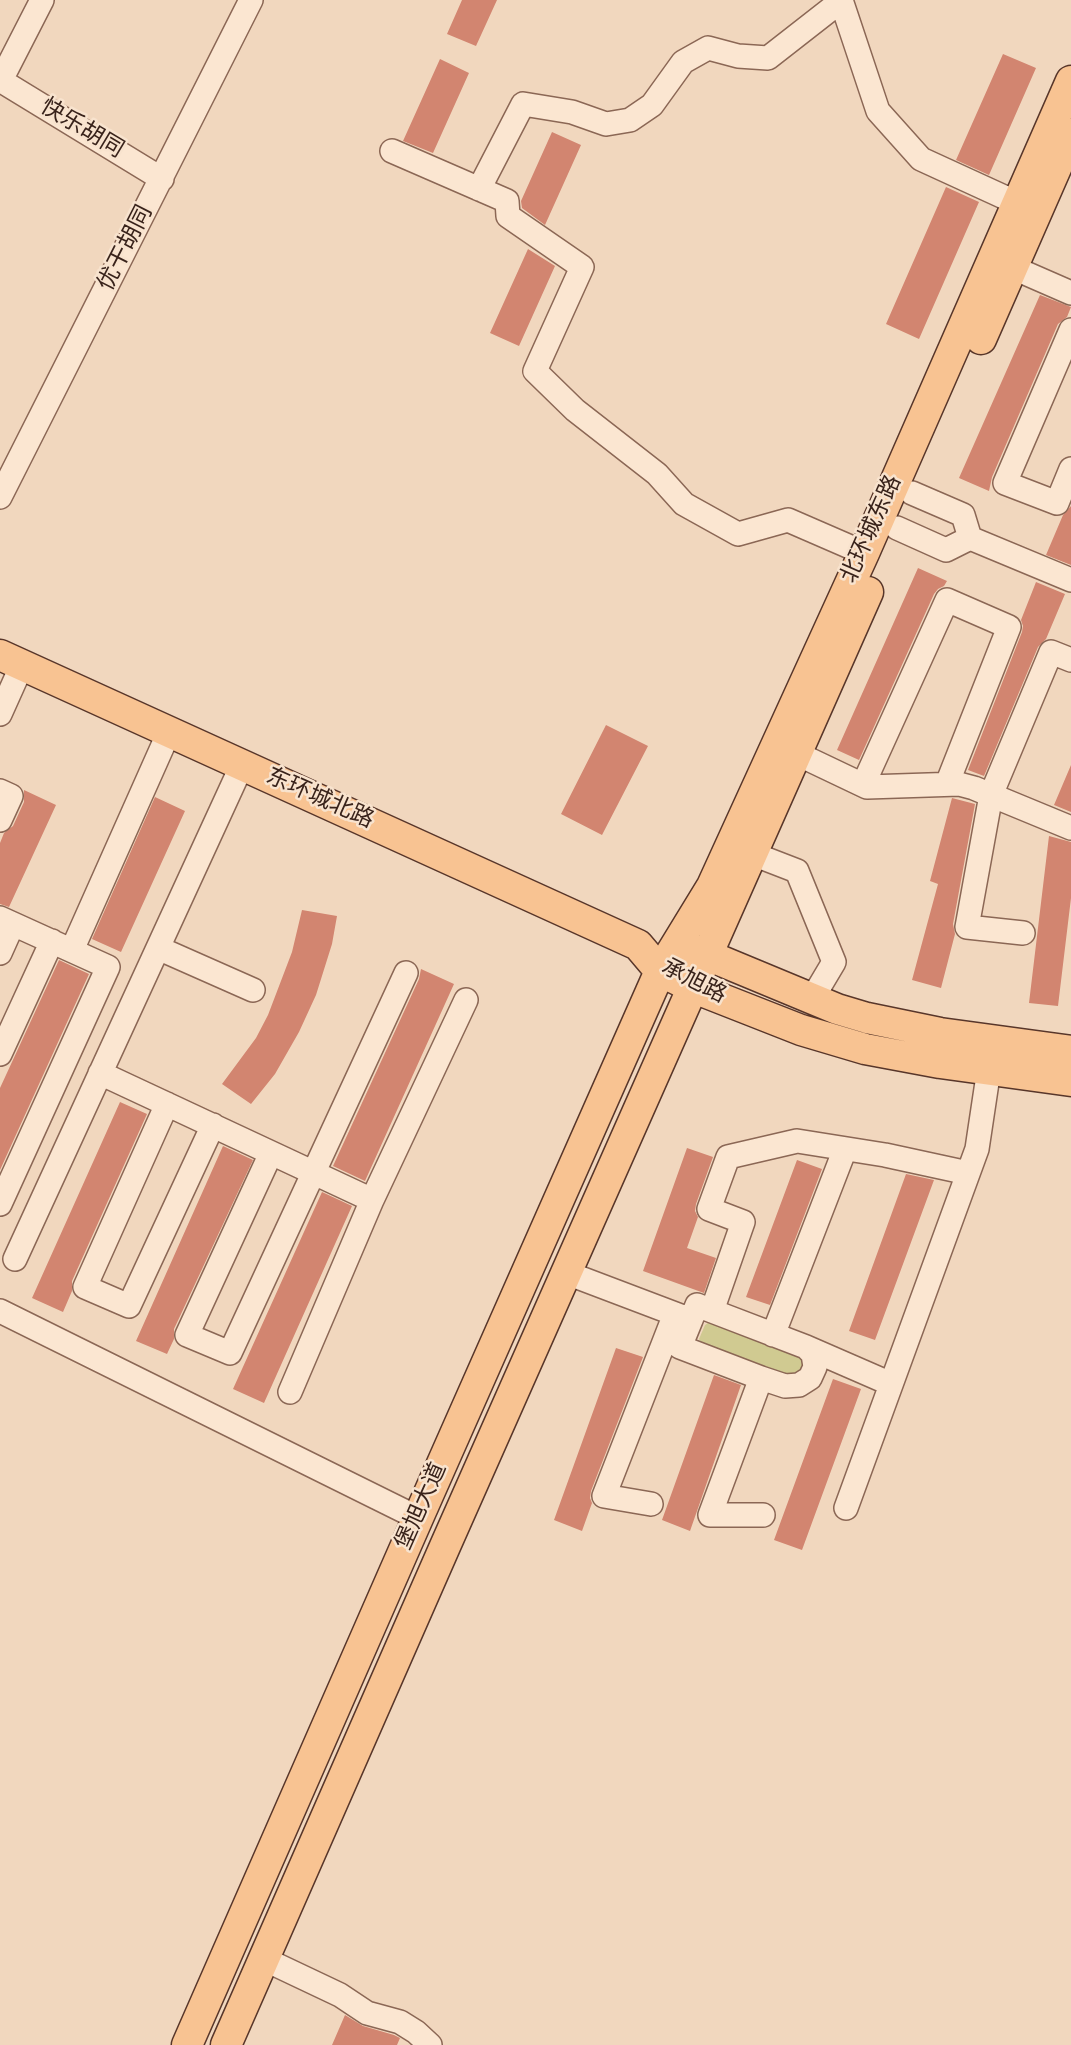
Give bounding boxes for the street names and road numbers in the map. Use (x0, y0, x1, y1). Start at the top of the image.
street label: 快乐胡同 (34, 94, 128, 166)
street label: 优干胡同 (94, 202, 160, 296)
street label: 北环城东路 (837, 472, 909, 588)
street label: 东环城北路 (261, 764, 377, 836)
street label: 承旭路 (656, 955, 730, 1011)
street label: 堡旭大道 (392, 1459, 454, 1555)

